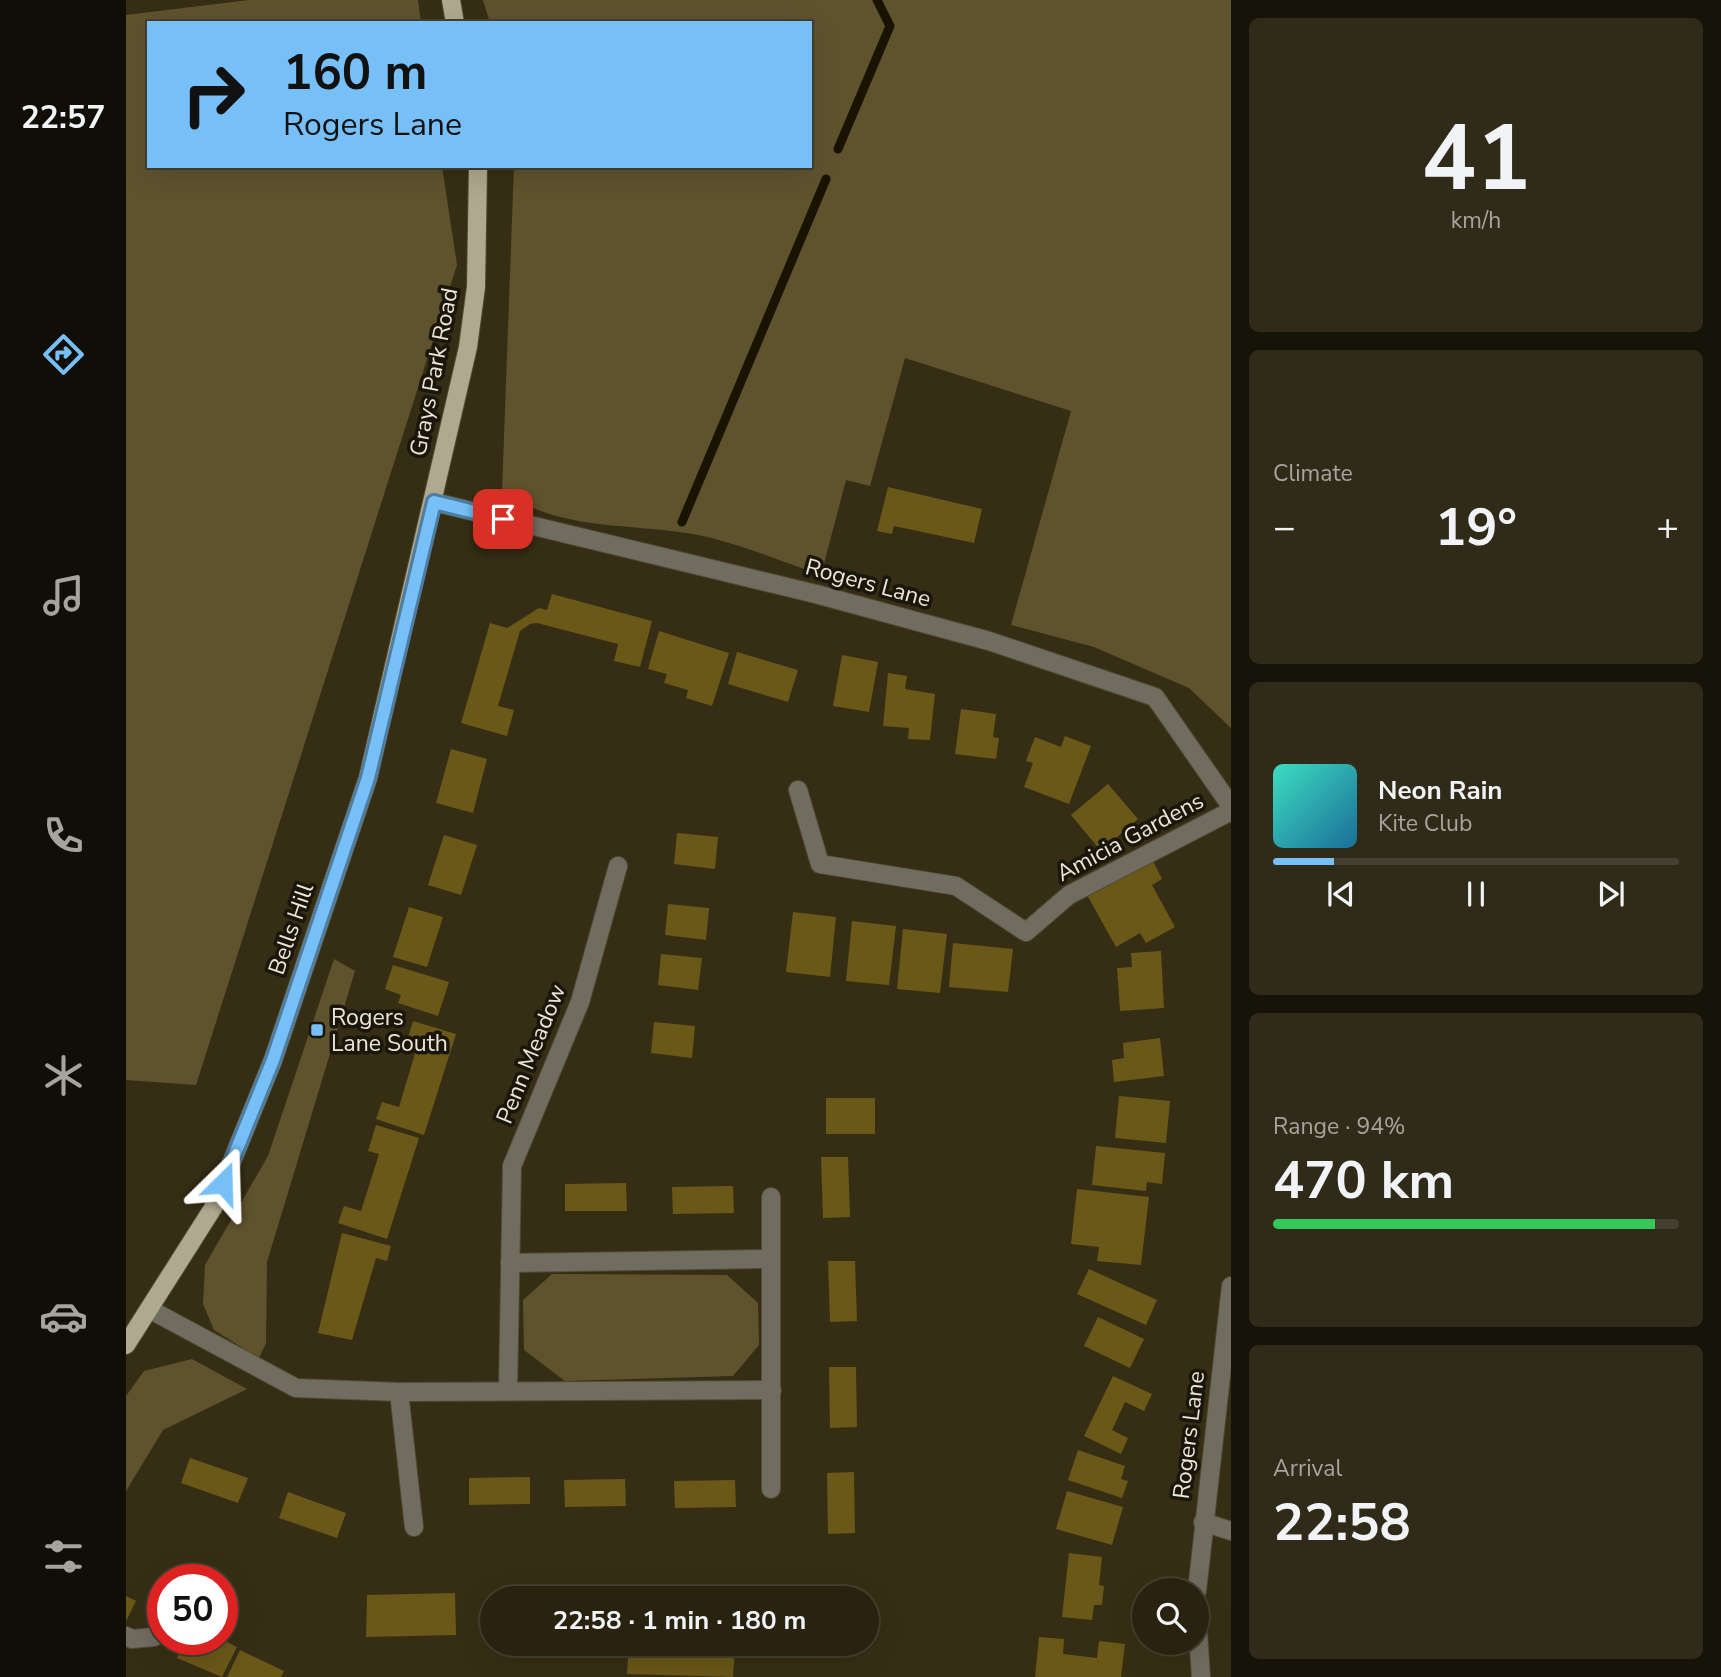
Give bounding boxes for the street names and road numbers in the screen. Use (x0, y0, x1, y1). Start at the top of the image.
street label: Grays Park Road (402, 285, 466, 459)
street label: Rogers Lane (802, 551, 934, 615)
street label: Amicia Gardens (1051, 785, 1209, 889)
street label: Bells Hill (261, 879, 321, 979)
street label: Penn Meadow (489, 980, 573, 1128)
street label: Rogers Lane (1166, 1369, 1212, 1501)

